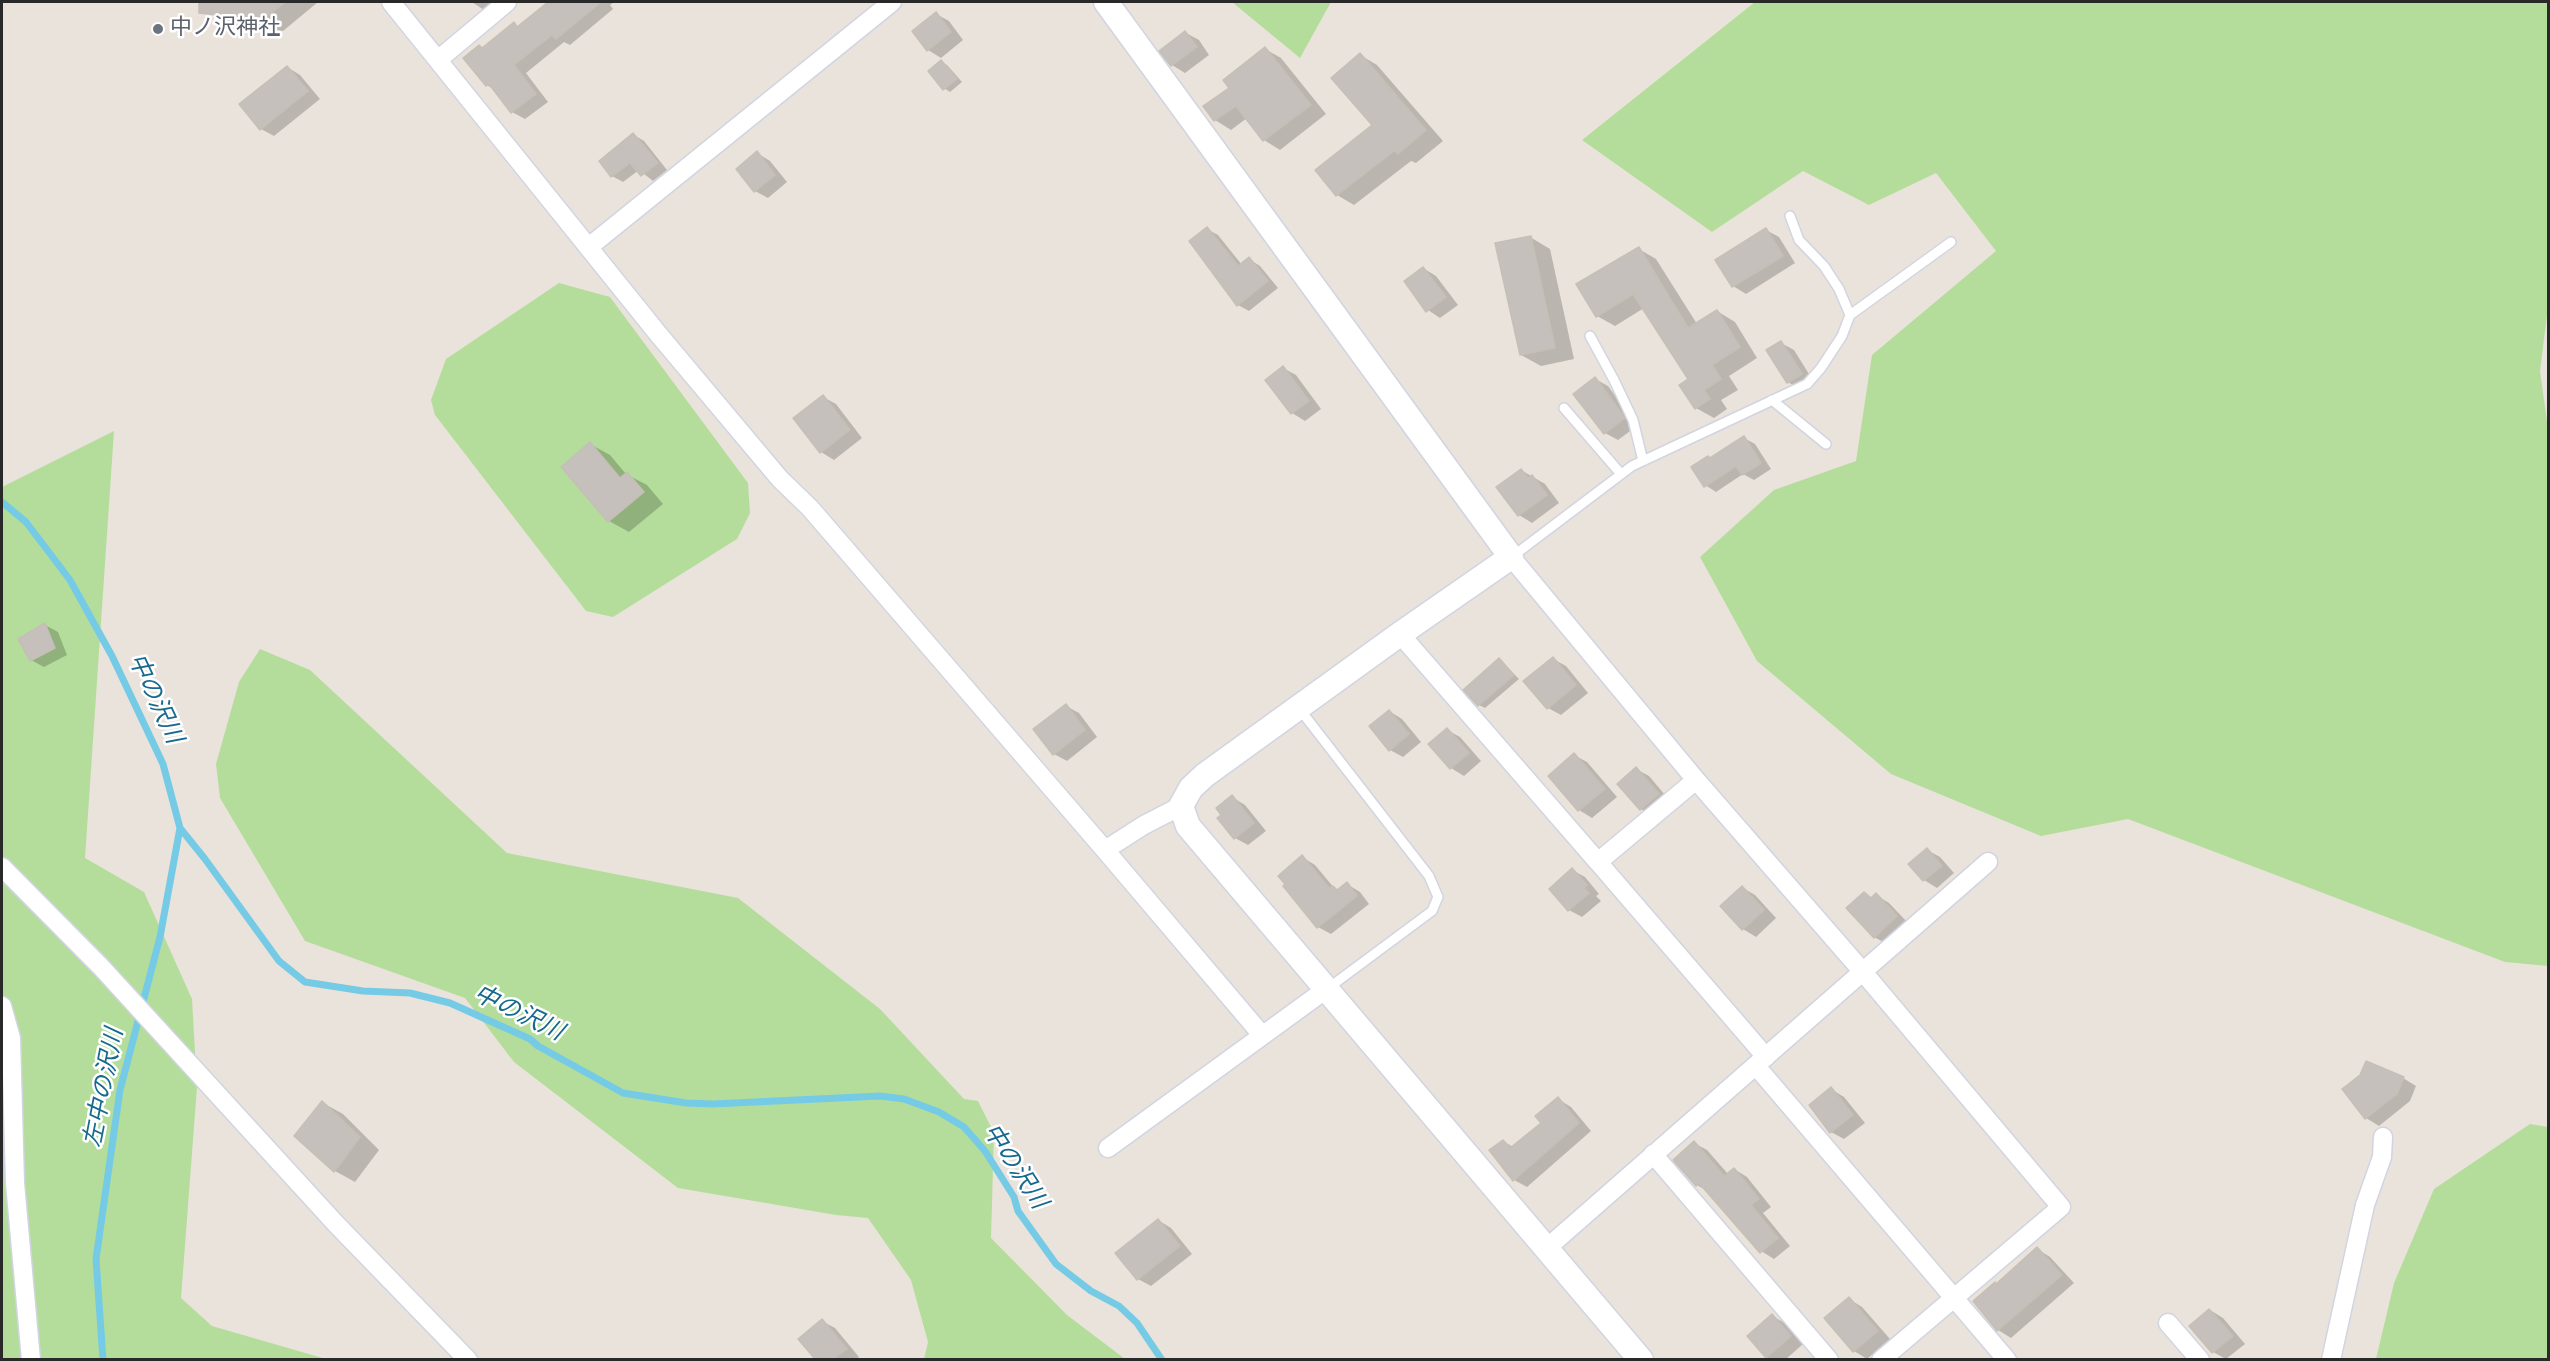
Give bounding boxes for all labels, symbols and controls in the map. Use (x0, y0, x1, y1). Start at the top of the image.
place label: 中ノ沢神社 (170, 16, 280, 42)
marker: 中ノ沢神社 (151, 22, 165, 36)
water label: 中の沢川 (121, 649, 187, 749)
water label: 中の沢川 (469, 980, 567, 1048)
water label: 左中の沢川 (79, 1026, 131, 1150)
water label: 中の沢川 (976, 1119, 1052, 1215)

